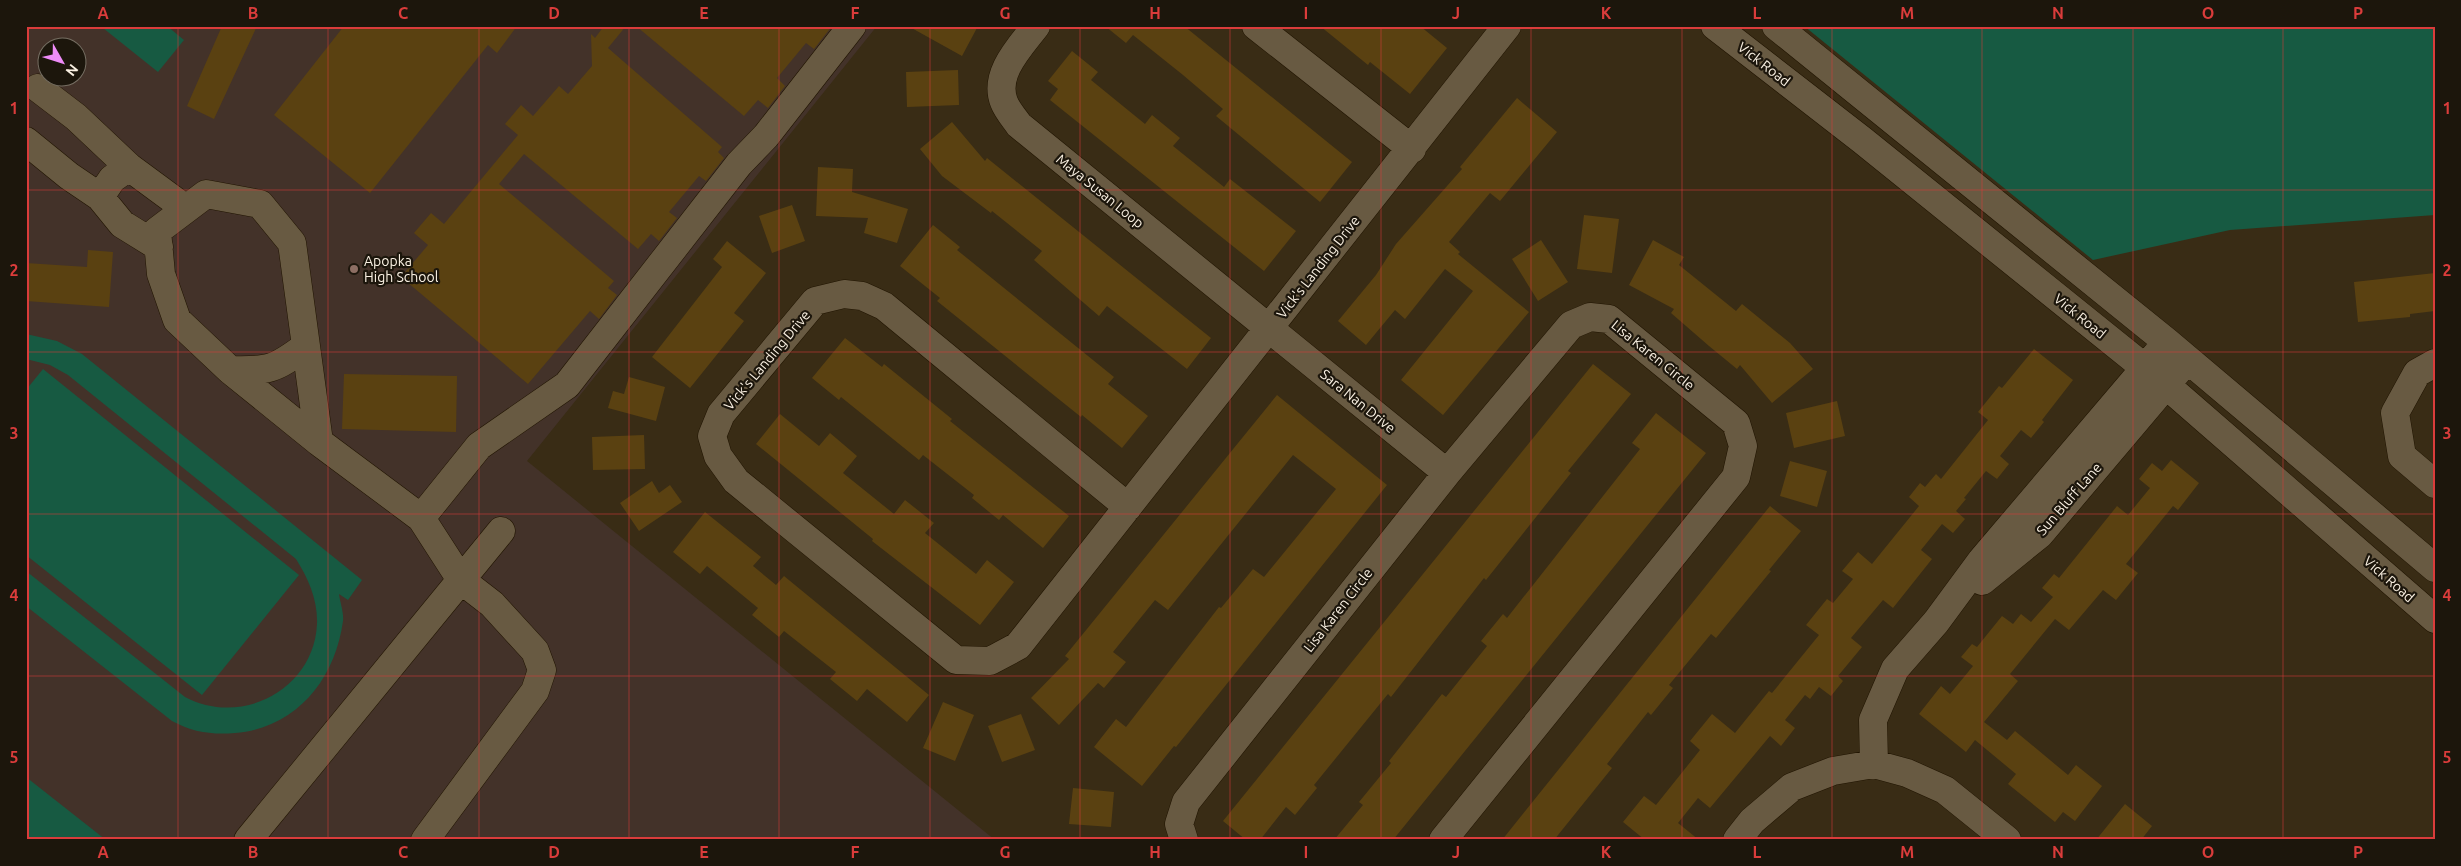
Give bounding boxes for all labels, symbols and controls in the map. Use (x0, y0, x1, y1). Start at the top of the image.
text: A (97, 4, 109, 22)
text: B (248, 4, 258, 22)
text: C (398, 4, 408, 22)
text: D (548, 4, 560, 22)
text: E (699, 4, 709, 22)
text: F (851, 4, 860, 22)
text: G (999, 4, 1011, 22)
text: H (1149, 4, 1161, 22)
text: I (1304, 4, 1308, 22)
text: J (1452, 4, 1460, 22)
text: K (1601, 4, 1612, 22)
text: L (1753, 4, 1762, 22)
text: M (1900, 4, 1914, 22)
text: N (2052, 4, 2064, 22)
text: O (2202, 4, 2214, 22)
text: P (2353, 4, 2363, 22)
north arrow (38, 38, 88, 88)
street label: Vick Road (1735, 39, 1793, 89)
text: N (63, 61, 82, 79)
text: 1 (9, 99, 19, 117)
text: 1 (2442, 99, 2452, 117)
street label: Maya Susan Loop (1053, 151, 1147, 231)
street label: Vick's Landing Drive (1273, 213, 1363, 321)
place label: Apopka High School (364, 253, 439, 285)
text: 2 (9, 261, 19, 279)
text: 2 (2442, 261, 2452, 279)
marker: Apopka High School (348, 263, 360, 275)
street label: Vick Road (2051, 290, 2109, 342)
street label: Vick's Landing Drive (721, 307, 813, 413)
street label: Lisa Karen Circle (1608, 317, 1698, 393)
street label: Sara Nan Drive (1317, 366, 1399, 436)
text: 3 (9, 424, 19, 442)
text: 3 (2442, 424, 2452, 442)
street label: Sun Bluff Lane (2033, 459, 2105, 539)
street label: Vick Road (2360, 553, 2418, 605)
street label: Lisa Karen Circle (1300, 565, 1376, 655)
text: 4 (9, 586, 19, 604)
text: 4 (2442, 586, 2452, 604)
text: 5 (9, 748, 19, 766)
text: 5 (2442, 748, 2452, 766)
text: A (97, 843, 109, 861)
text: B (248, 843, 258, 861)
text: C (398, 843, 408, 861)
text: D (548, 843, 560, 861)
text: E (699, 843, 709, 861)
text: F (851, 843, 860, 861)
text: G (999, 843, 1011, 861)
text: H (1149, 843, 1161, 861)
text: I (1304, 843, 1308, 861)
text: J (1452, 843, 1460, 861)
text: K (1601, 843, 1612, 861)
text: L (1753, 843, 1762, 861)
text: M (1900, 843, 1914, 861)
text: N (2052, 843, 2064, 861)
text: O (2202, 843, 2214, 861)
text: P (2353, 843, 2363, 861)

